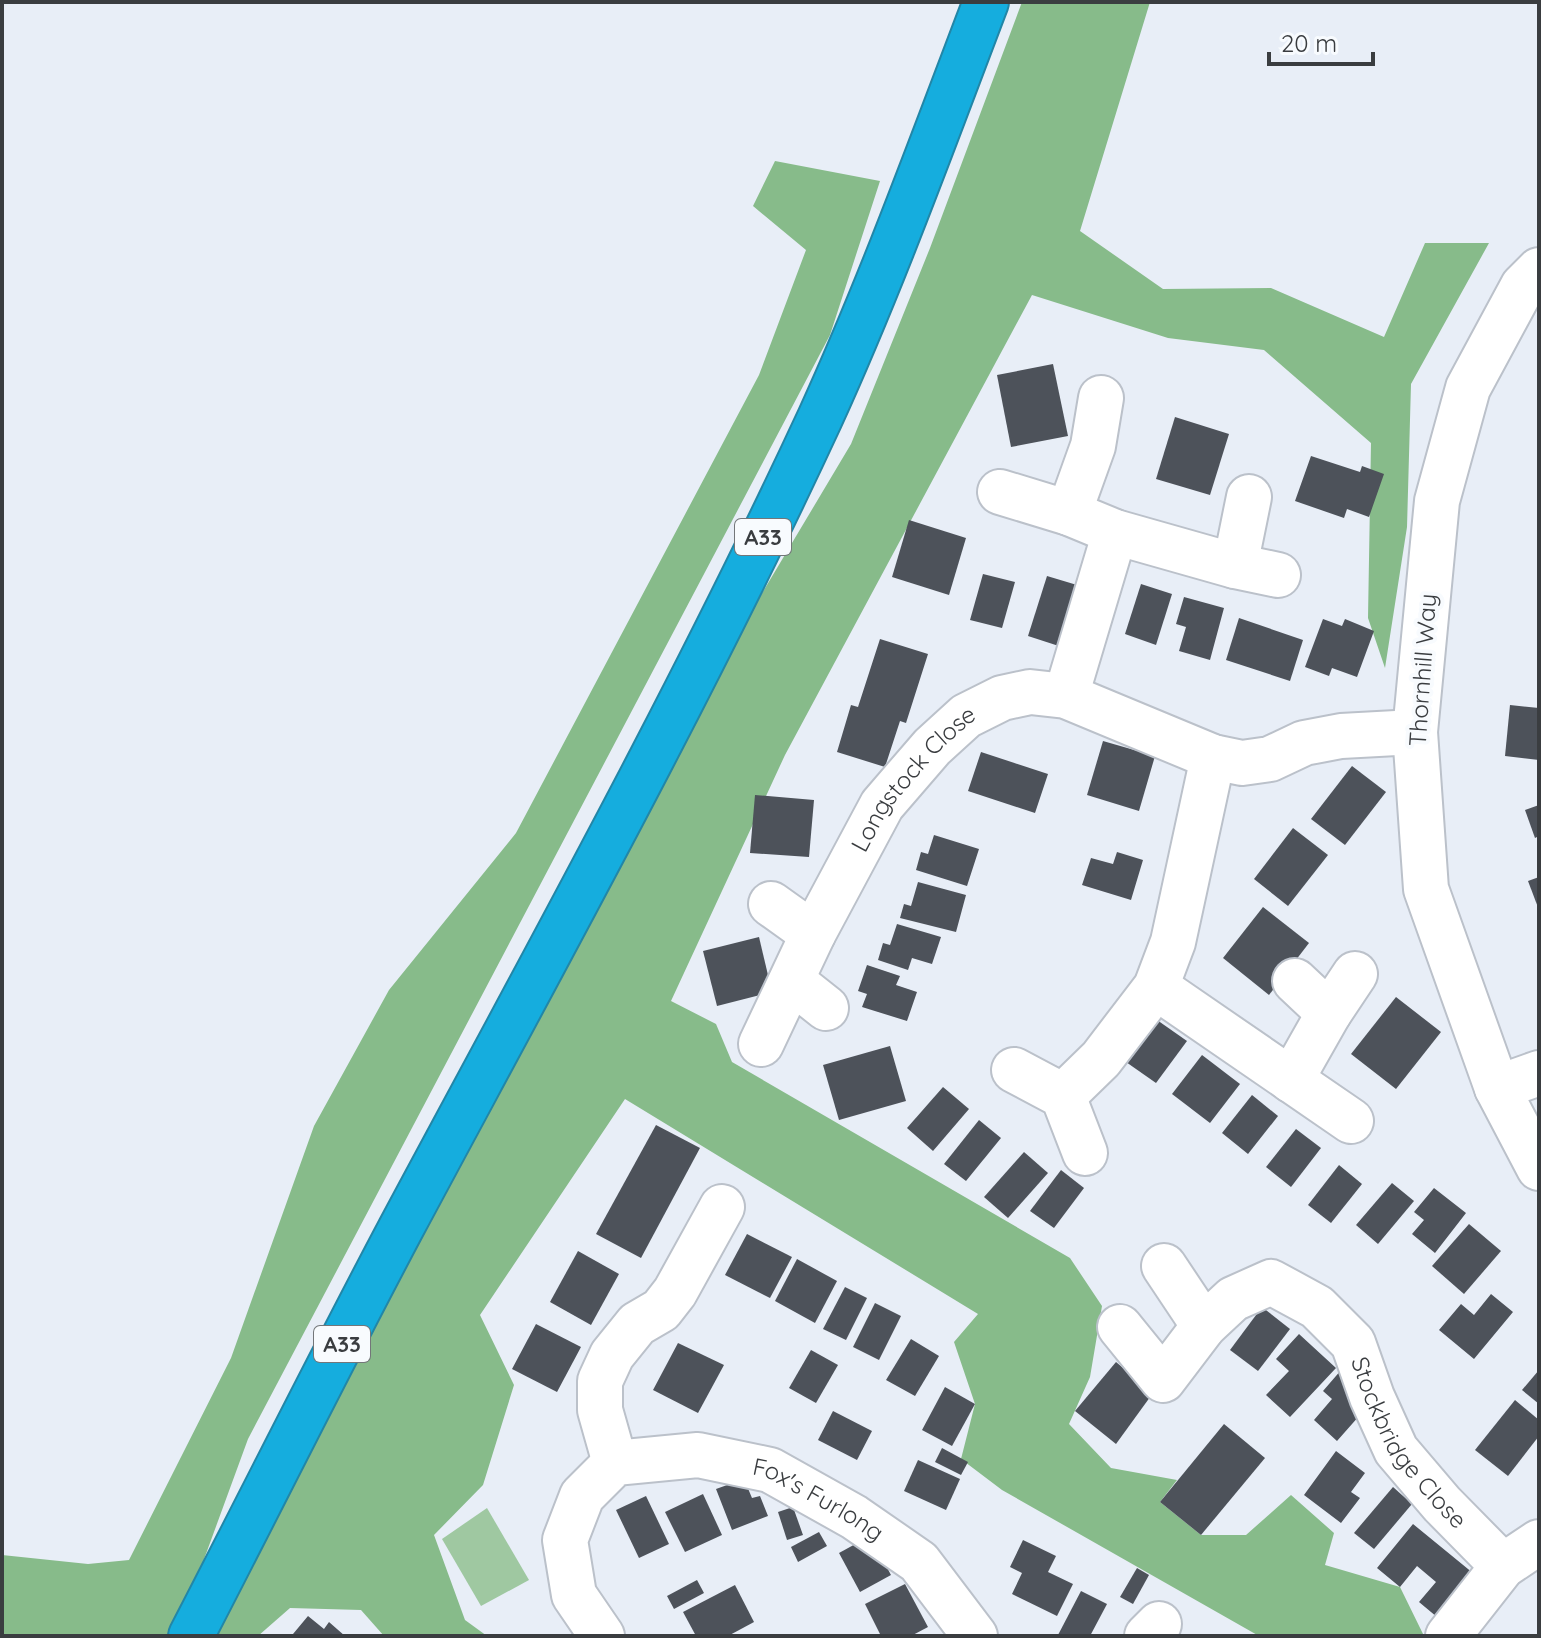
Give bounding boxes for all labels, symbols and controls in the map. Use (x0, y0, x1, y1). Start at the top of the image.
scale bar (1269, 16, 1373, 66)
text: 20 m (1281, 28, 1337, 58)
road number: A33 (735, 519, 791, 555)
street label: Thornhill Way (1402, 592, 1442, 747)
street label: Longstock Close (844, 698, 980, 856)
road number: A33 (314, 1326, 370, 1362)
street label: Stockbridge Close (1345, 1352, 1474, 1534)
street label: Fox's Furlong (750, 1451, 890, 1547)

